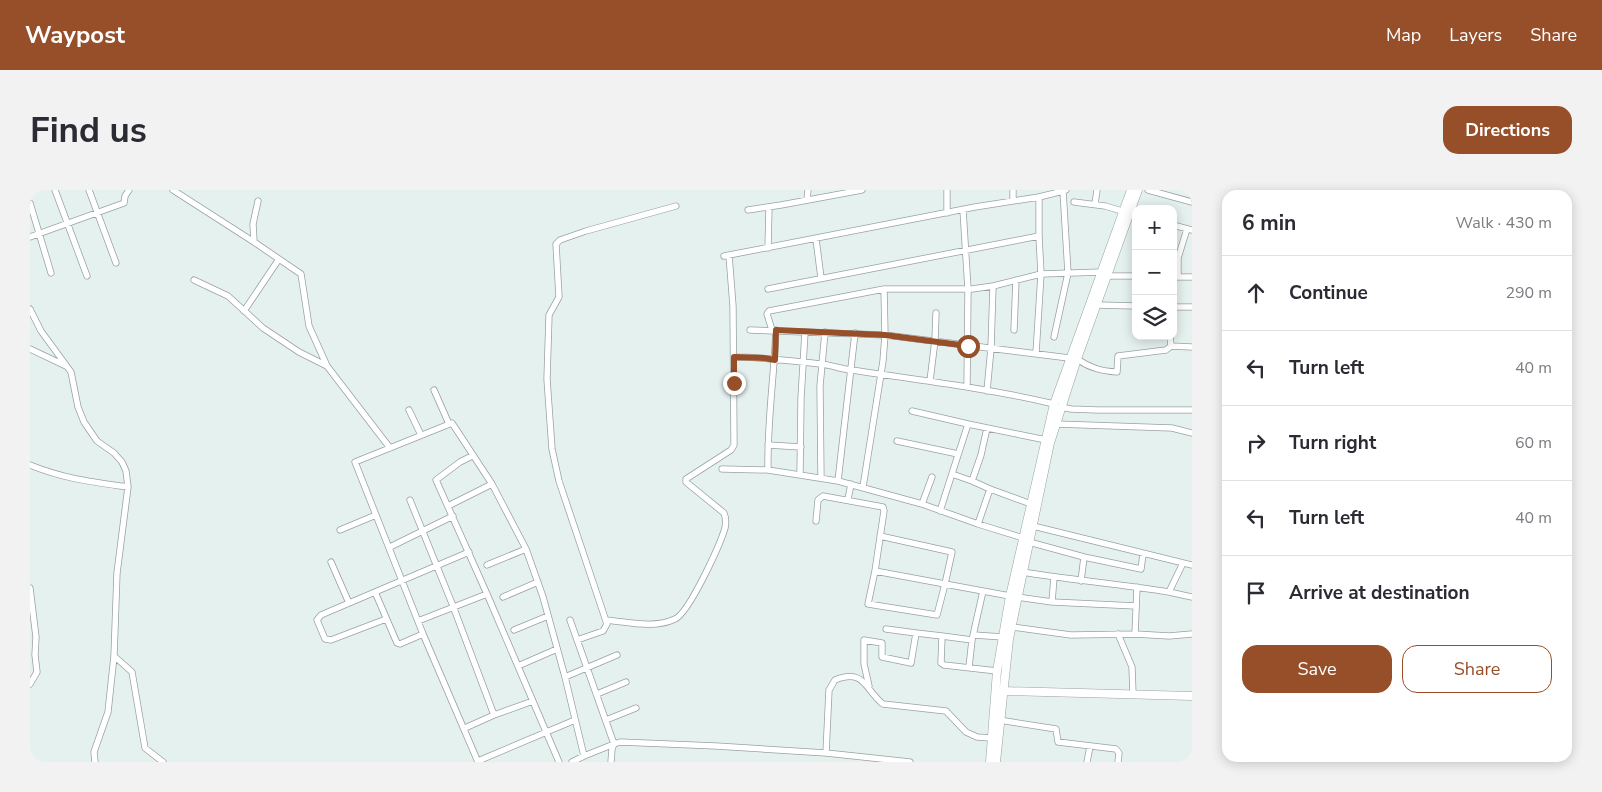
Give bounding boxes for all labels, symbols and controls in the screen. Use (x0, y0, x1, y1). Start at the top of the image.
text: Waypost (25, 19, 125, 51)
text: Map (1386, 23, 1421, 47)
text: Layers (1449, 23, 1502, 47)
text: Share (1530, 23, 1577, 47)
button: Directions (1443, 106, 1572, 154)
text: Find us (30, 107, 147, 154)
map controls (1132, 205, 1177, 340)
button: + (1132, 205, 1177, 250)
text: 6 min (1242, 209, 1296, 237)
text: Walk · 430 m (1456, 212, 1552, 234)
button: − (1132, 250, 1177, 295)
icon: ahead (1242, 279, 1270, 307)
text: Continue (1289, 280, 1368, 306)
text: 290 m (1505, 282, 1552, 304)
button: layers (1132, 295, 1177, 340)
route start (957, 335, 980, 358)
icon: left (1242, 354, 1270, 382)
text: Turn left (1289, 355, 1364, 381)
text: 40 m (1515, 357, 1552, 379)
route end (723, 372, 746, 395)
icon: right (1242, 429, 1270, 457)
text: Turn right (1289, 430, 1376, 456)
text: 60 m (1515, 432, 1552, 454)
icon: left (1242, 504, 1270, 532)
text: Turn left (1289, 505, 1364, 531)
text: 40 m (1515, 507, 1552, 529)
icon: arrive (1242, 579, 1270, 607)
text: Arrive at destination (1289, 580, 1470, 606)
button: Save (1242, 645, 1392, 693)
button: Share (1402, 645, 1552, 693)

